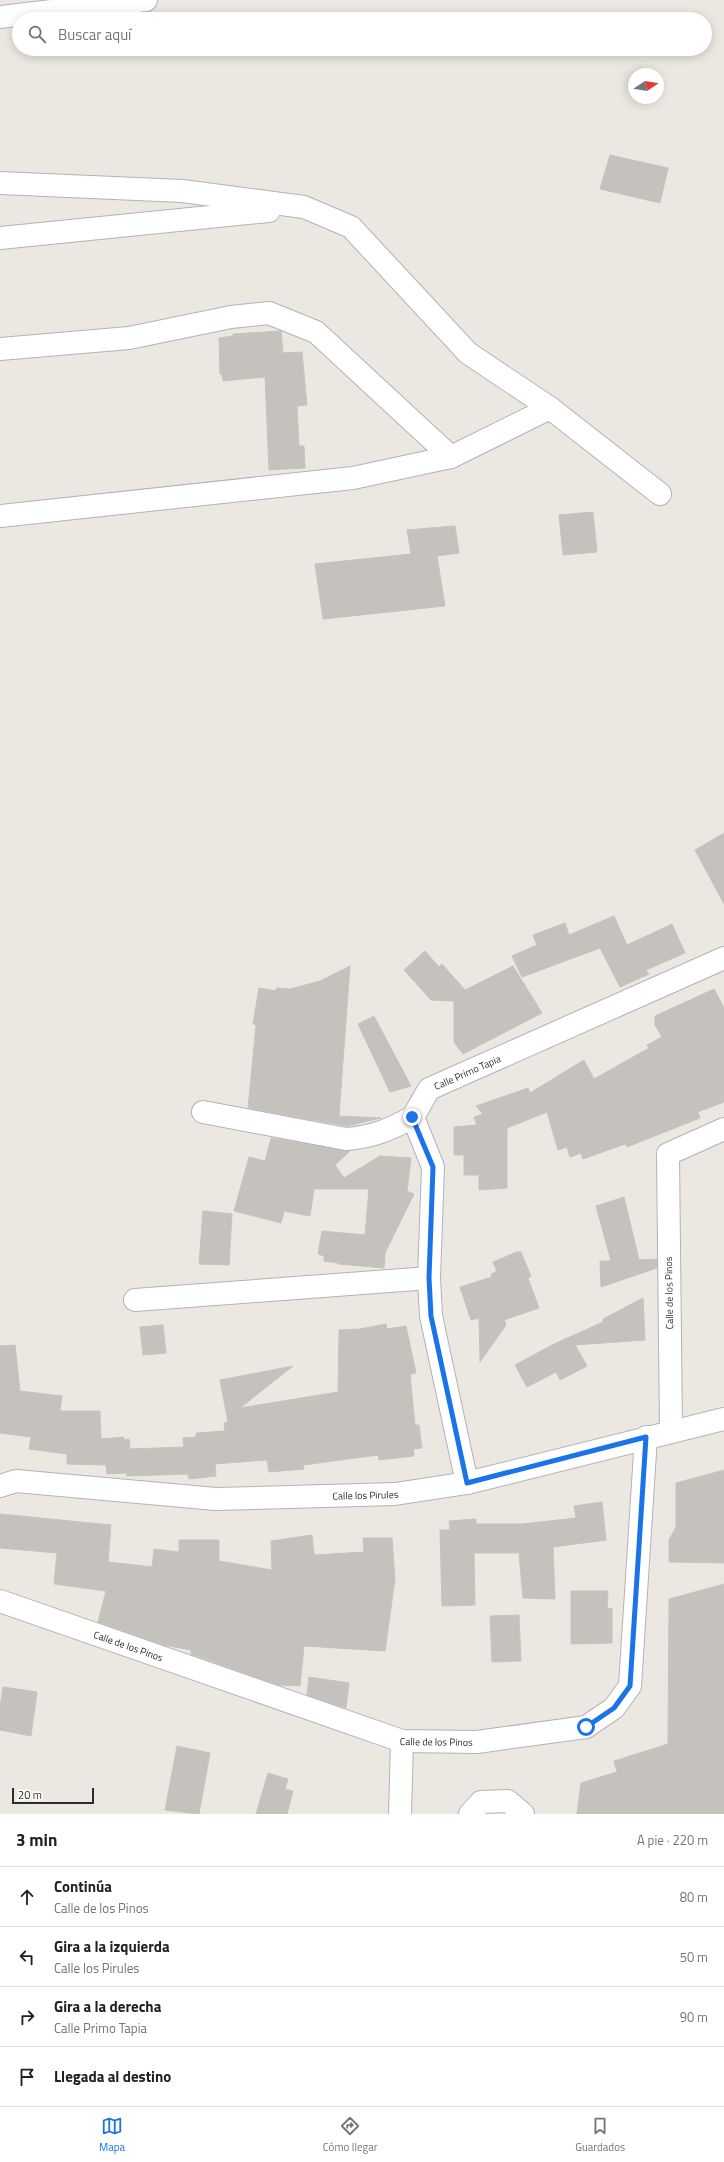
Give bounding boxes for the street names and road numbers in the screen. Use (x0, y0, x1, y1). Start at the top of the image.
street label: Calle Primo Tapia (431, 1051, 503, 1093)
street label: Calle de los Pinos (661, 1256, 677, 1329)
street label: Calle los Pirules (332, 1486, 400, 1503)
street label: Calle de los Pinos (92, 1627, 166, 1665)
street label: Calle de los Pinos (400, 1733, 473, 1749)

